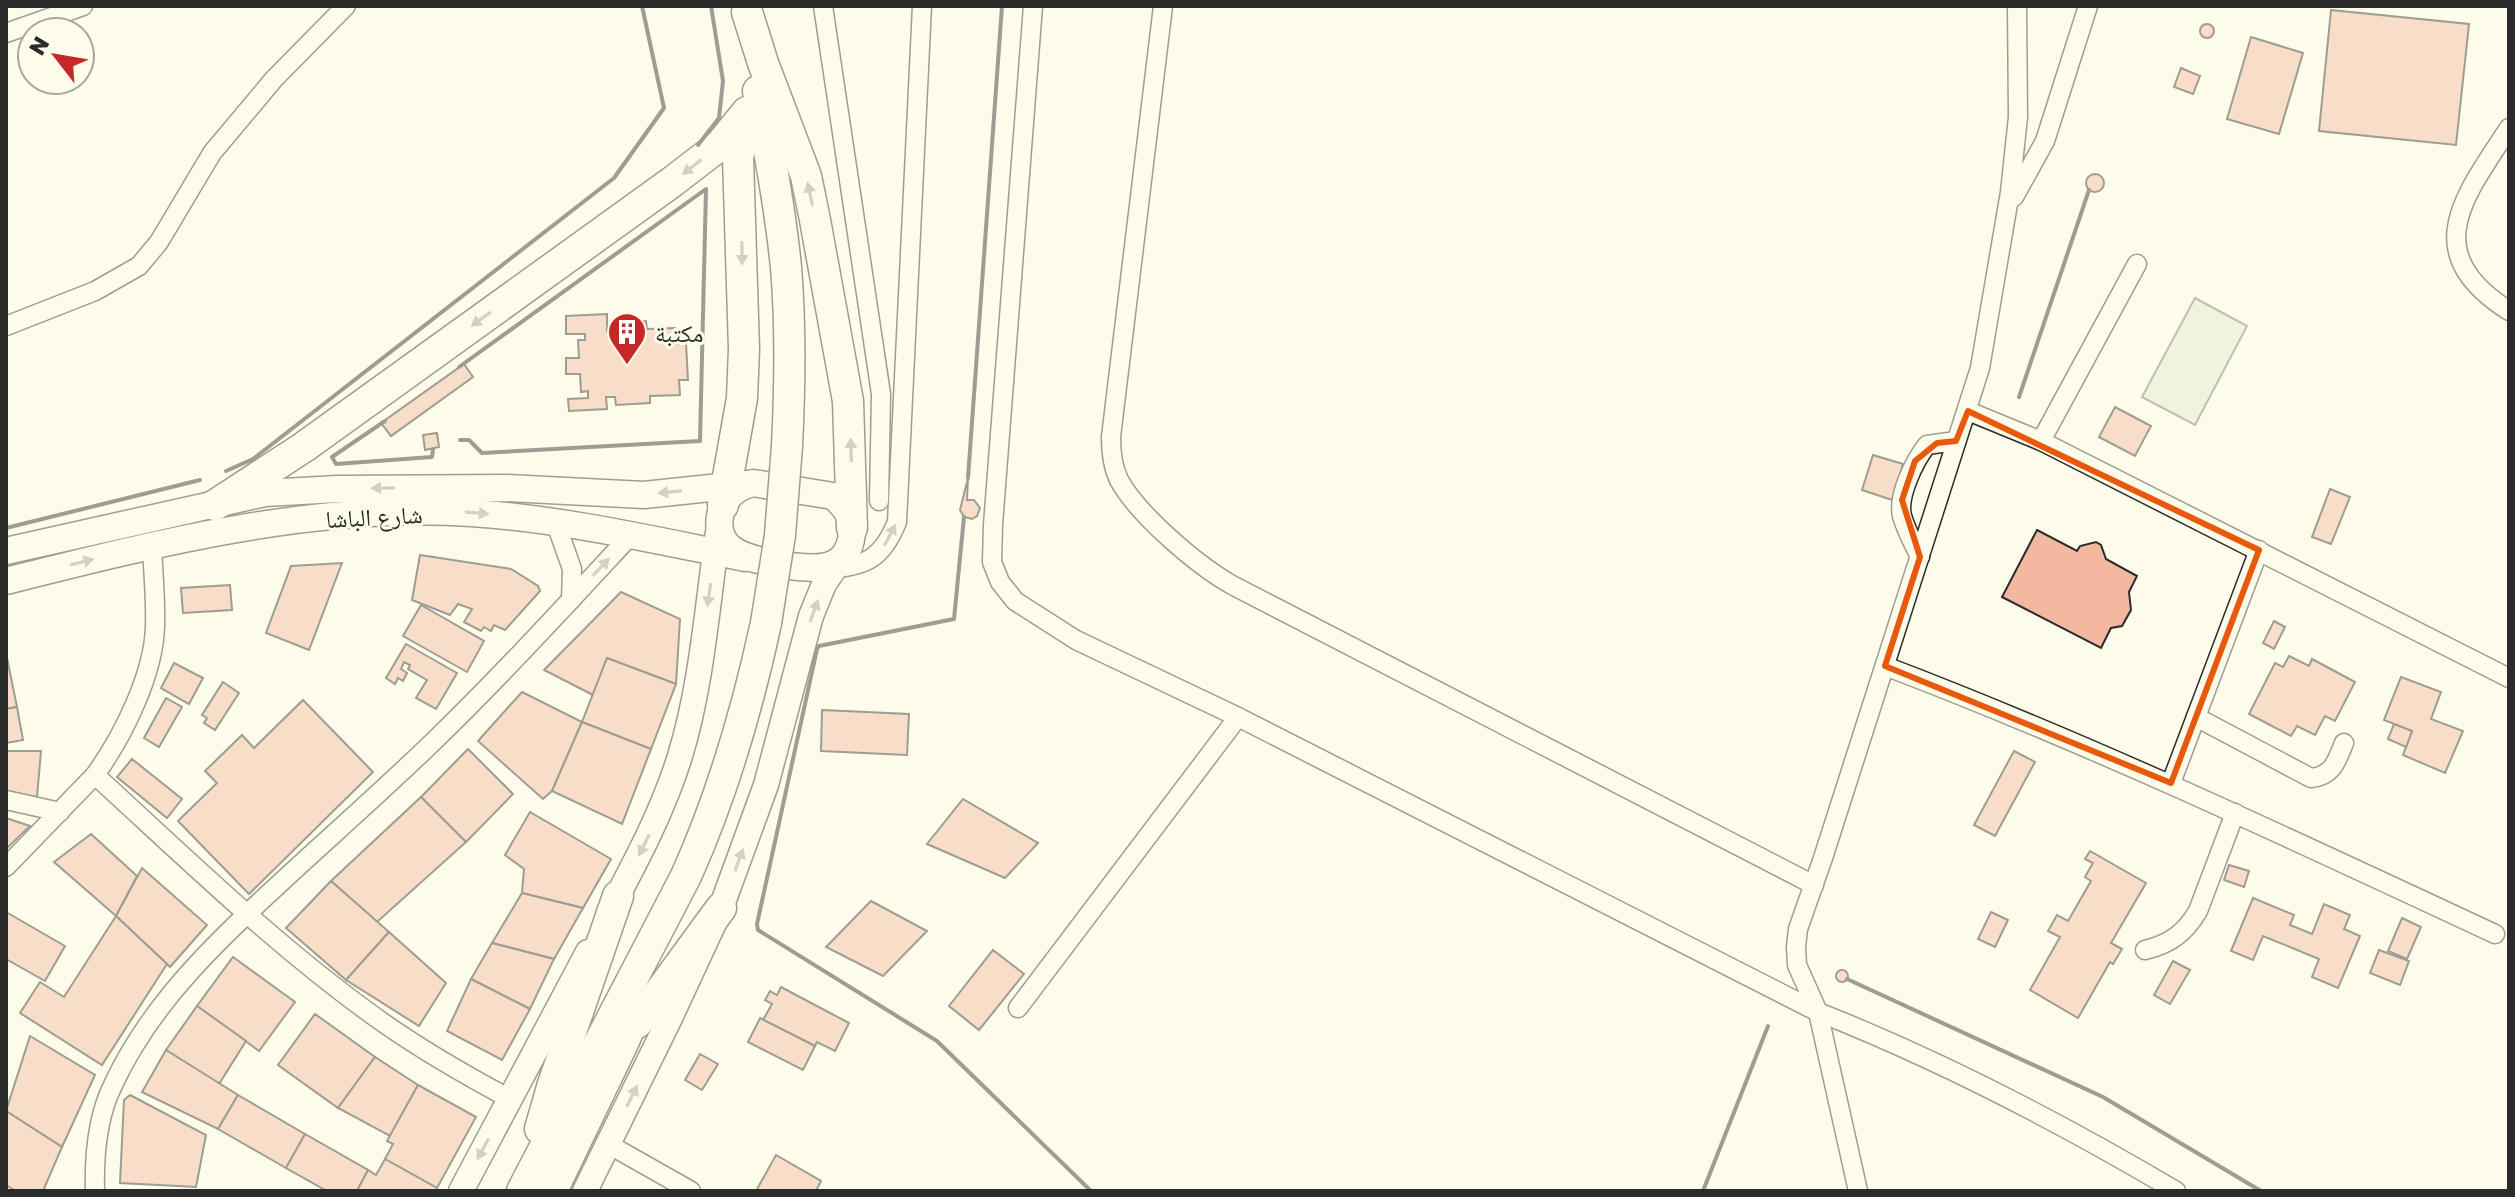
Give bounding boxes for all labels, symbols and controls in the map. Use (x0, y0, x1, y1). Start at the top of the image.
north arrow (16, 16, 96, 96)
text: N (23, 31, 54, 60)
one-way arrow (682, 158, 702, 174)
one-way arrow (803, 181, 816, 206)
one-way arrow (736, 241, 748, 266)
one-way arrow (471, 311, 492, 326)
building icon: مكتبة (606, 311, 648, 366)
place label: مكتبة (655, 318, 703, 347)
one-way arrow (844, 437, 857, 462)
one-way arrow (370, 482, 395, 495)
one-way arrow (657, 486, 682, 499)
street label: شارع الباشا (325, 499, 423, 535)
one-way arrow (465, 507, 490, 520)
one-way arrow (883, 523, 897, 546)
one-way arrow (69, 555, 94, 567)
one-way arrow (592, 558, 610, 577)
one-way arrow (702, 583, 715, 608)
one-way arrow (808, 599, 821, 623)
one-way arrow (637, 834, 651, 857)
one-way arrow (734, 847, 746, 871)
one-way arrow (625, 1084, 638, 1107)
one-way arrow (476, 1138, 490, 1161)

